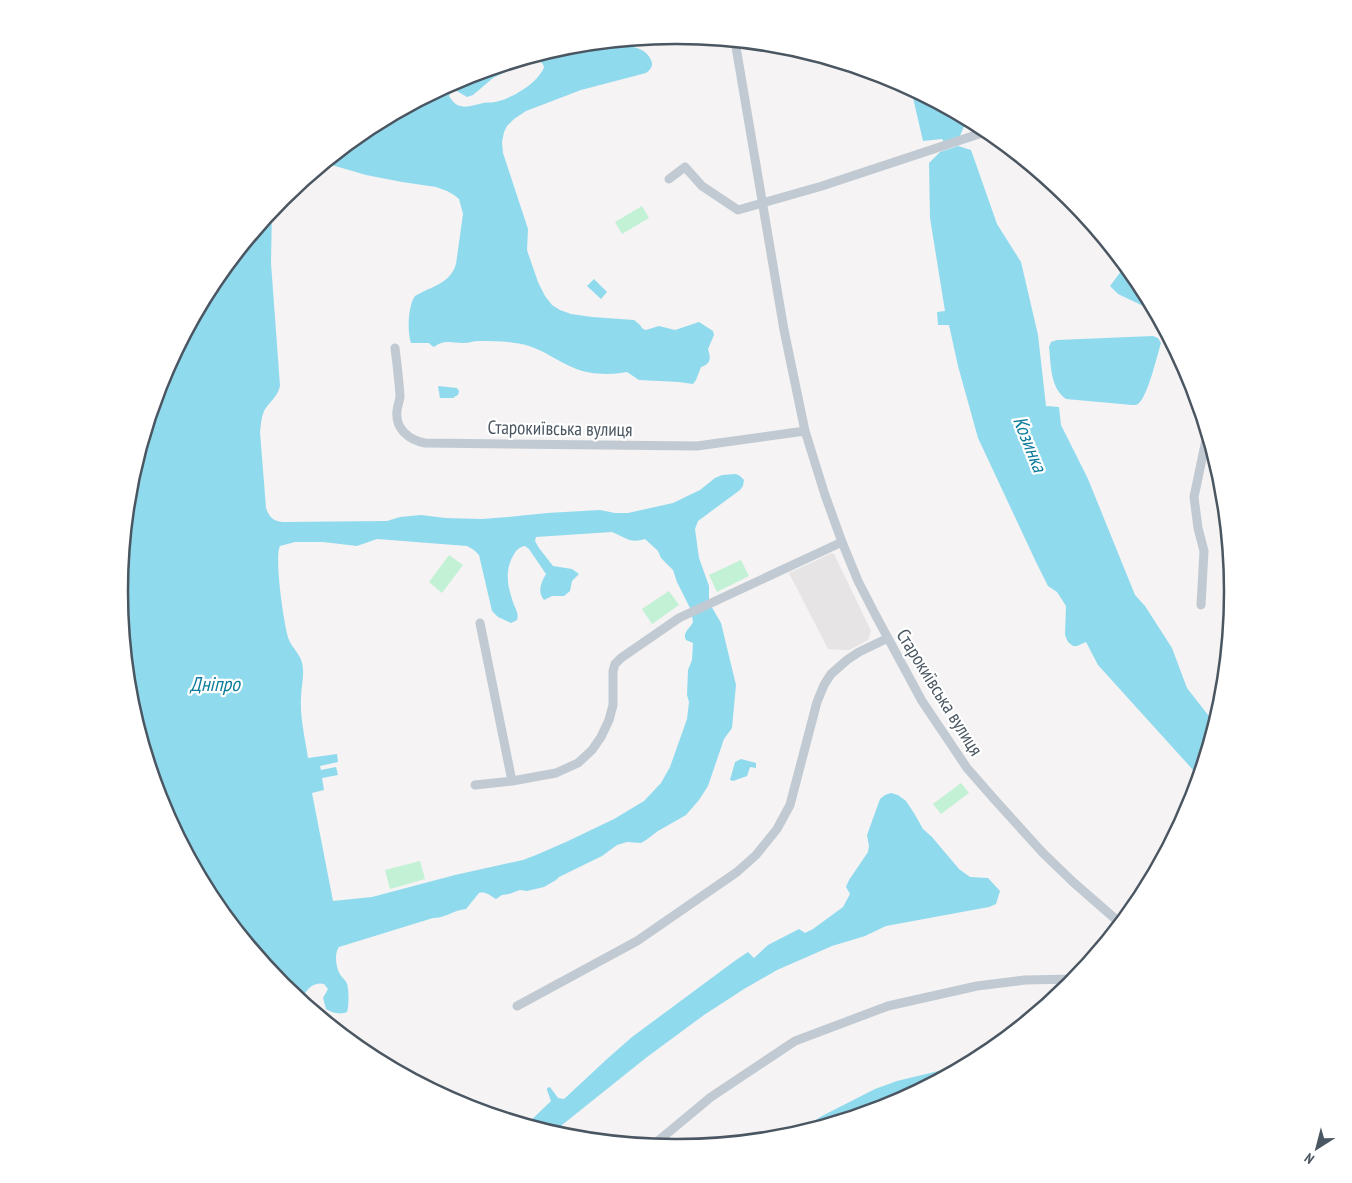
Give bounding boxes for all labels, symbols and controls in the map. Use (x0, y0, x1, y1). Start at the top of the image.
water label: Козинка (1007, 412, 1053, 477)
street label: Старокиївська вулиця (487, 415, 633, 441)
street label: Старокиївська вулиця (891, 624, 989, 760)
water label: Дніпро (189, 671, 241, 697)
north arrow (1292, 1123, 1342, 1173)
text: N (1301, 1149, 1318, 1168)

